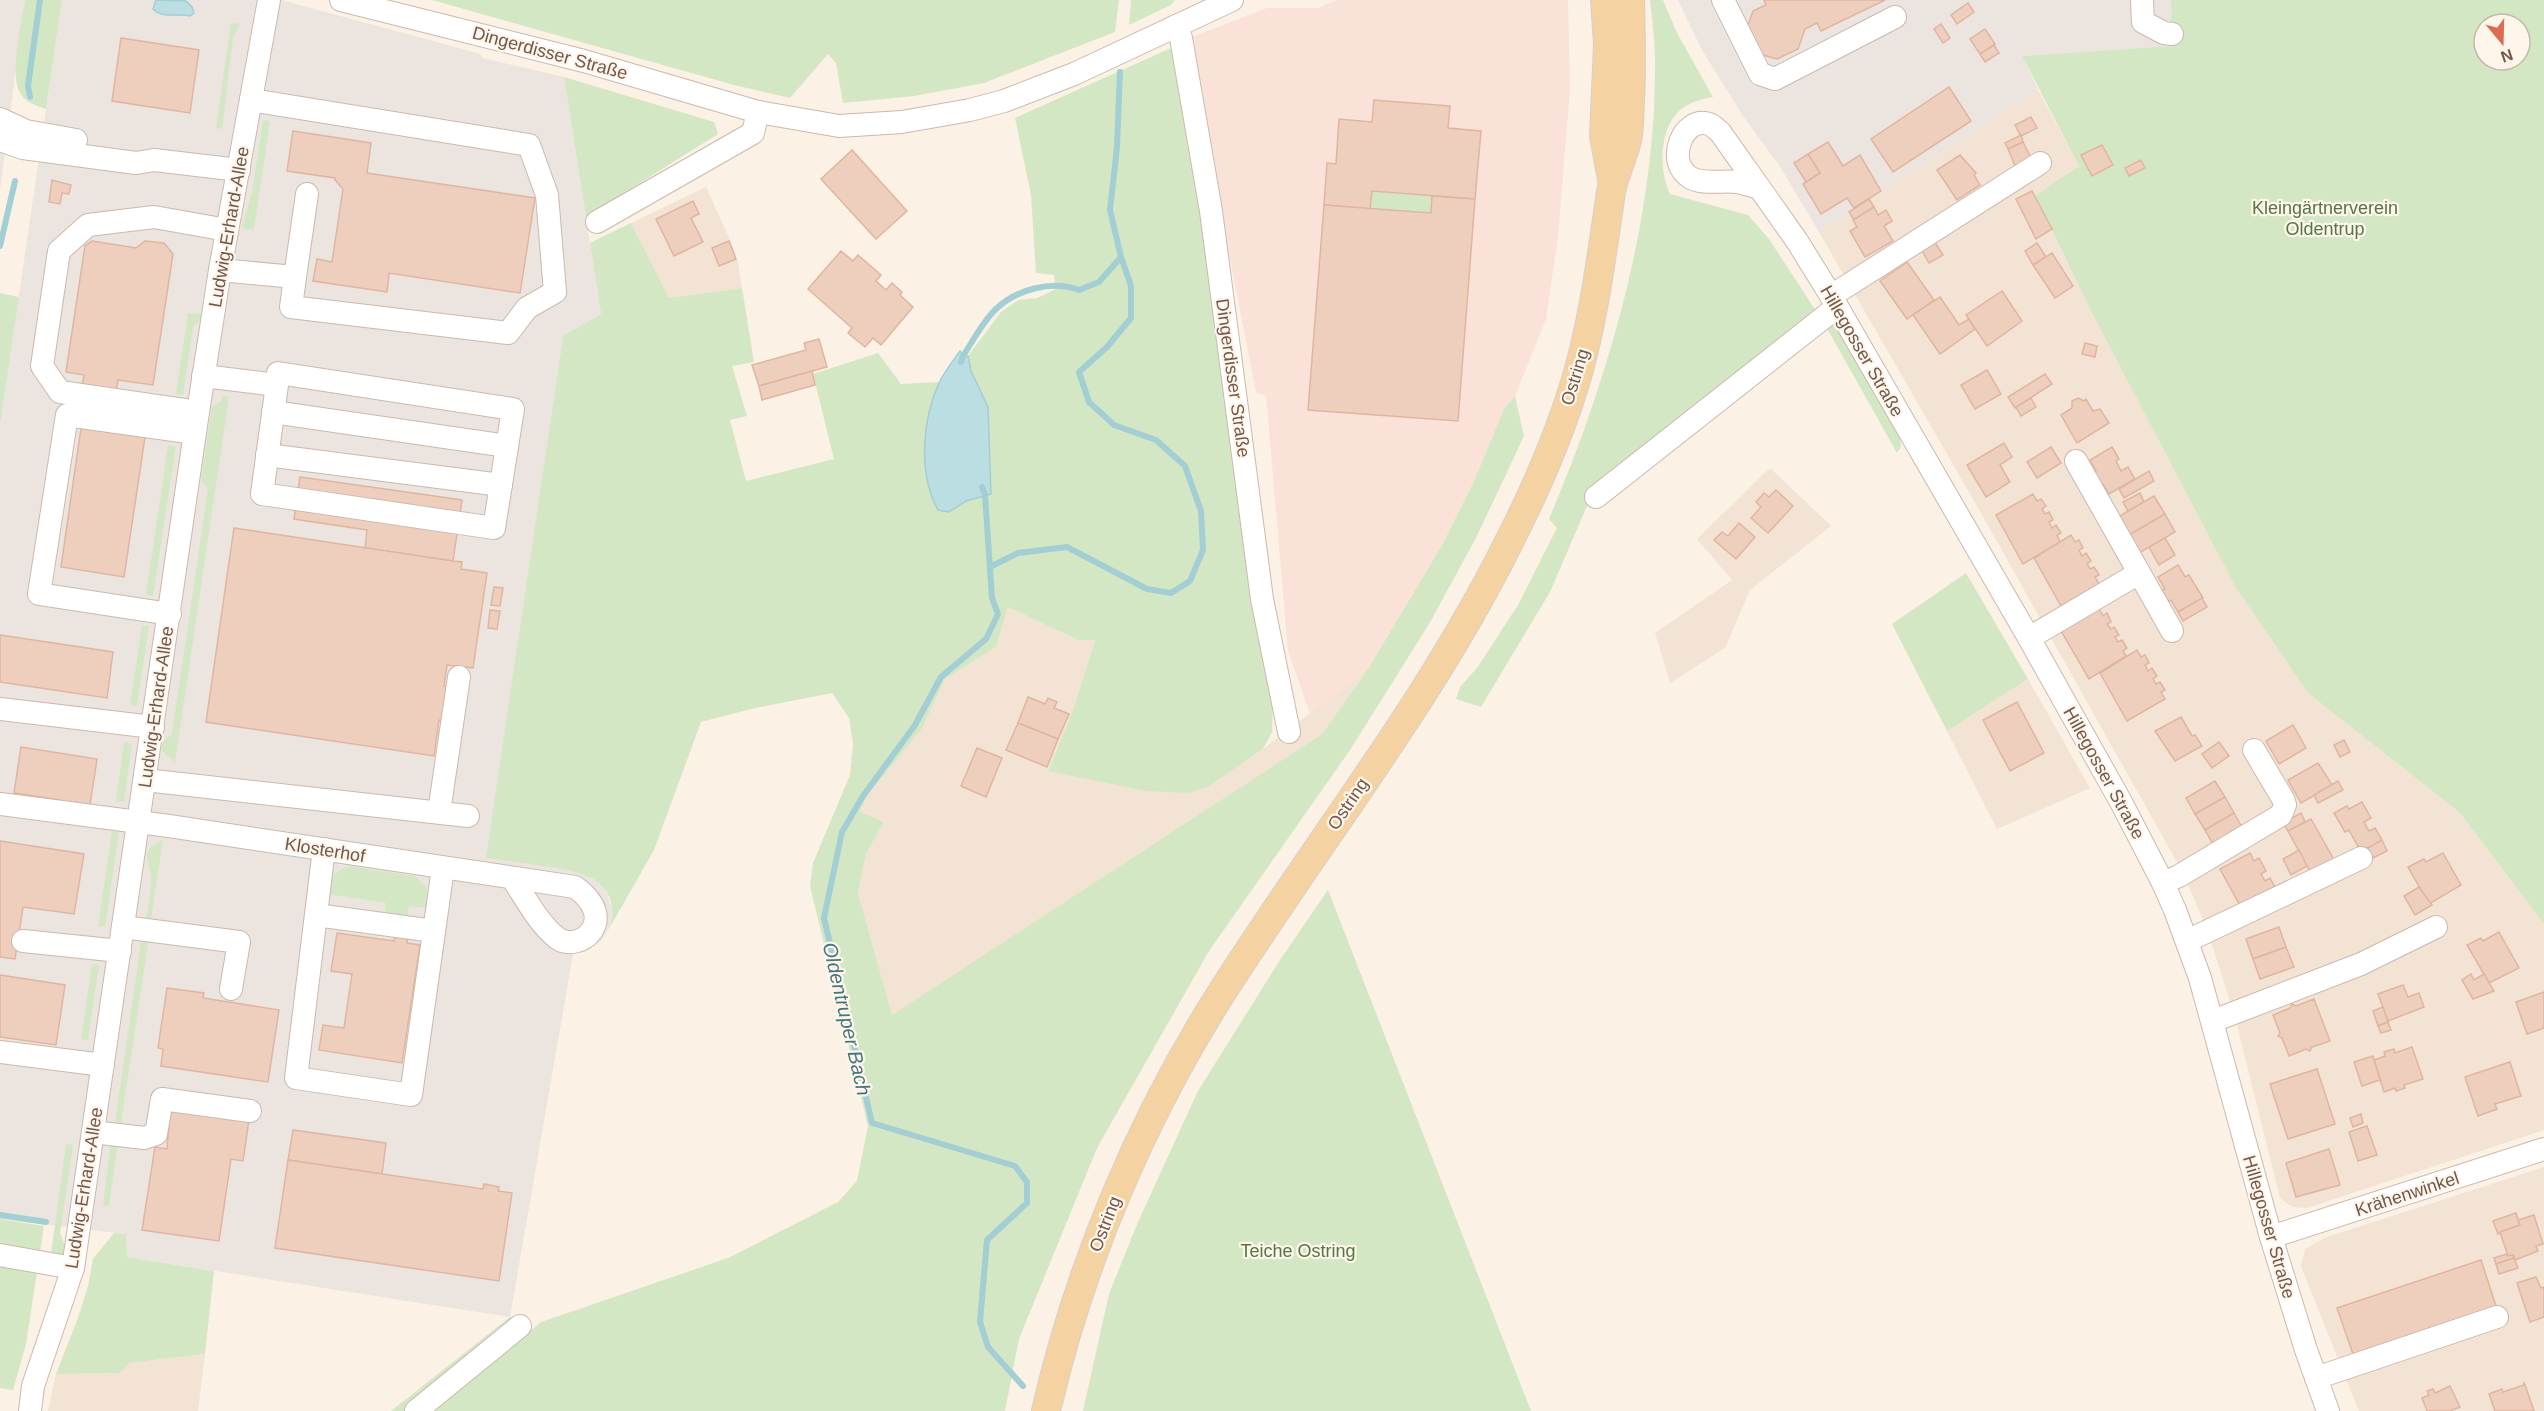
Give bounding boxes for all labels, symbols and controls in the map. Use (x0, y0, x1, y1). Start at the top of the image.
north arrow (2472, 12, 2532, 72)
street label: Dingerdisser Straße (470, 23, 630, 83)
text: N (2498, 46, 2515, 66)
street label: Ludwig-Erhard-Allee (205, 145, 253, 309)
park label: Kleingärtnerverein Oldentrup (2252, 198, 2398, 239)
street label: Hillegosser Straße (1816, 282, 1908, 420)
street label: Dingerdisser Straße (1212, 297, 1254, 459)
street label: Ostring (1557, 346, 1593, 408)
street label: Ludwig-Erhard-Allee (135, 625, 177, 789)
street label: Hillegosser Straße (2059, 703, 2149, 843)
street label: Ostring (1323, 774, 1373, 834)
street label: Klosterhof (283, 834, 368, 866)
water label: Oldentruper Bach (819, 940, 875, 1098)
street label: Ludwig-Erhard-Allee (61, 1106, 107, 1270)
street label: Hillegosser Straße (2239, 1153, 2299, 1301)
street label: Krähenwinkel (2353, 1168, 2461, 1220)
street label: Ostring (1085, 1193, 1125, 1255)
park label: Teiche Ostring (1240, 1241, 1356, 1261)

